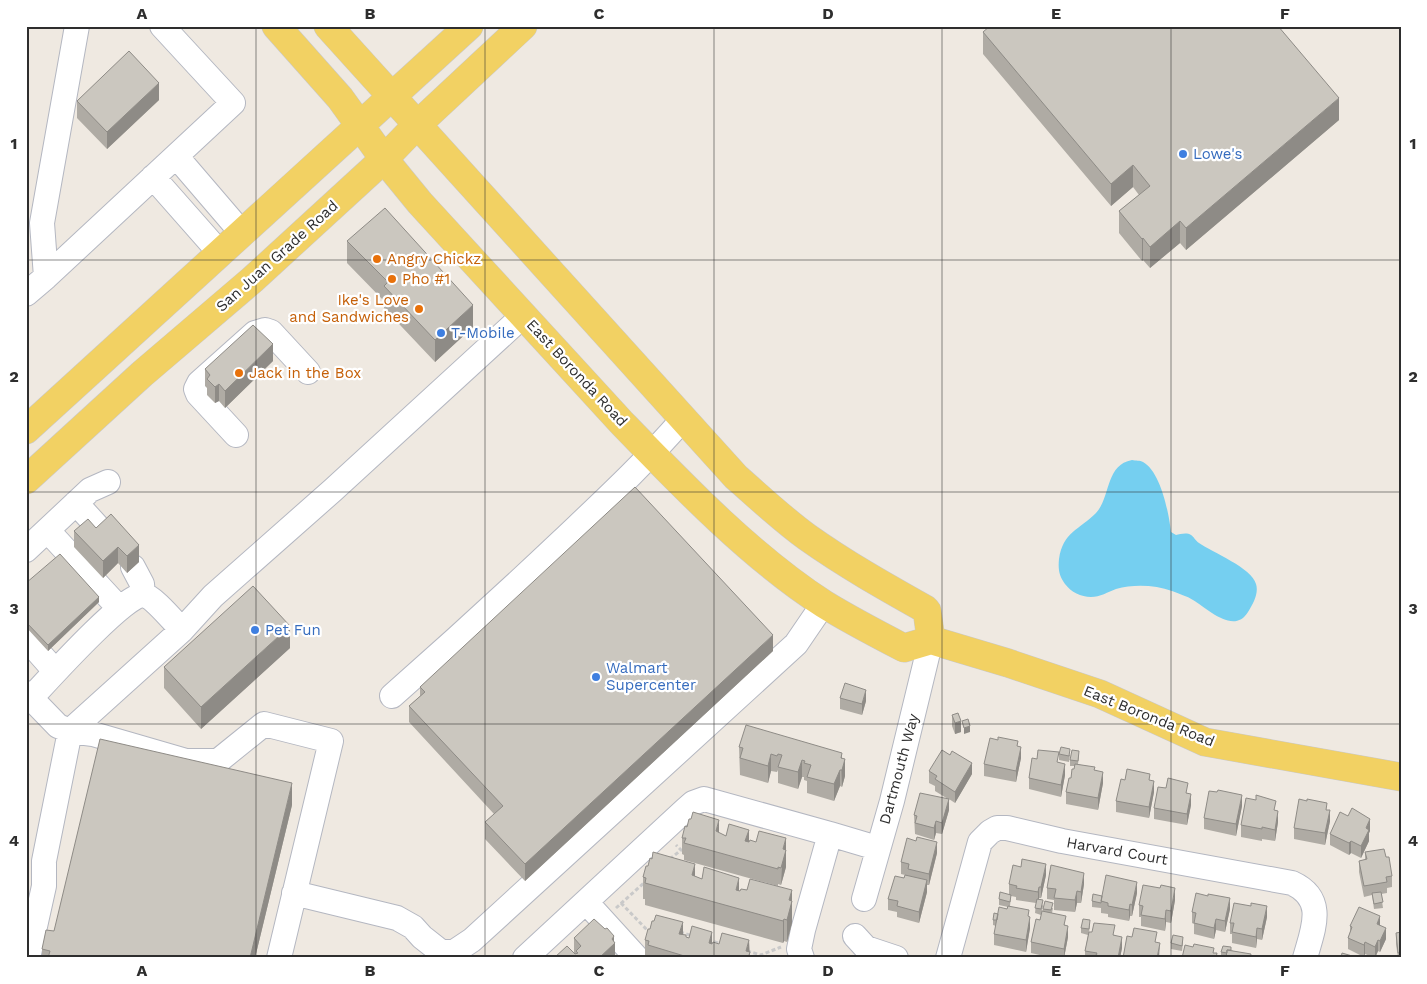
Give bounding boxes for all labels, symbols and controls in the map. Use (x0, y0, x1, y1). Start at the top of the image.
text: A (137, 4, 148, 23)
text: B (365, 4, 376, 23)
text: C (594, 4, 605, 23)
text: D (822, 4, 834, 23)
text: E (1051, 4, 1061, 23)
text: F (1280, 4, 1290, 23)
text: 1 (11, 134, 17, 153)
text: 1 (1410, 134, 1416, 153)
place label: Lowe's (1193, 145, 1243, 163)
marker: Lowe's (1177, 148, 1189, 160)
street label: San Juan Grade Road (212, 197, 342, 315)
place label: Angry Chickz (387, 250, 481, 268)
marker: Angry Chickz (371, 253, 383, 265)
place label: Pho #1 (402, 270, 450, 288)
marker: Pho #1 (386, 273, 398, 285)
place label: Ike's Love and Sandwiches (289, 291, 409, 326)
marker: Ike's Love and Sandwiches (413, 303, 425, 315)
street label: East Boronda Road (523, 316, 631, 430)
place label: T-Mobile (451, 324, 515, 342)
marker: T-Mobile (435, 327, 447, 339)
place label: Jack in the Box (249, 364, 361, 382)
text: 2 (9, 367, 19, 386)
marker: Jack in the Box (233, 367, 245, 379)
text: 2 (1408, 367, 1418, 386)
text: 3 (9, 599, 19, 618)
text: 3 (1408, 599, 1418, 618)
place label: Pet Fun (265, 621, 321, 639)
marker: Pet Fun (249, 624, 261, 636)
place label: Walmart Supercenter (606, 659, 696, 694)
marker: Walmart Supercenter (590, 671, 602, 683)
street label: East Boronda Road (1081, 682, 1217, 750)
street label: Dartmouth Way (876, 711, 922, 826)
text: 4 (9, 831, 19, 850)
text: 4 (1408, 831, 1418, 850)
street label: Harvard Court (1065, 833, 1170, 869)
text: A (137, 961, 148, 980)
text: B (365, 961, 376, 980)
text: C (594, 961, 605, 980)
text: D (822, 961, 834, 980)
text: E (1051, 961, 1061, 980)
text: F (1280, 961, 1290, 980)

